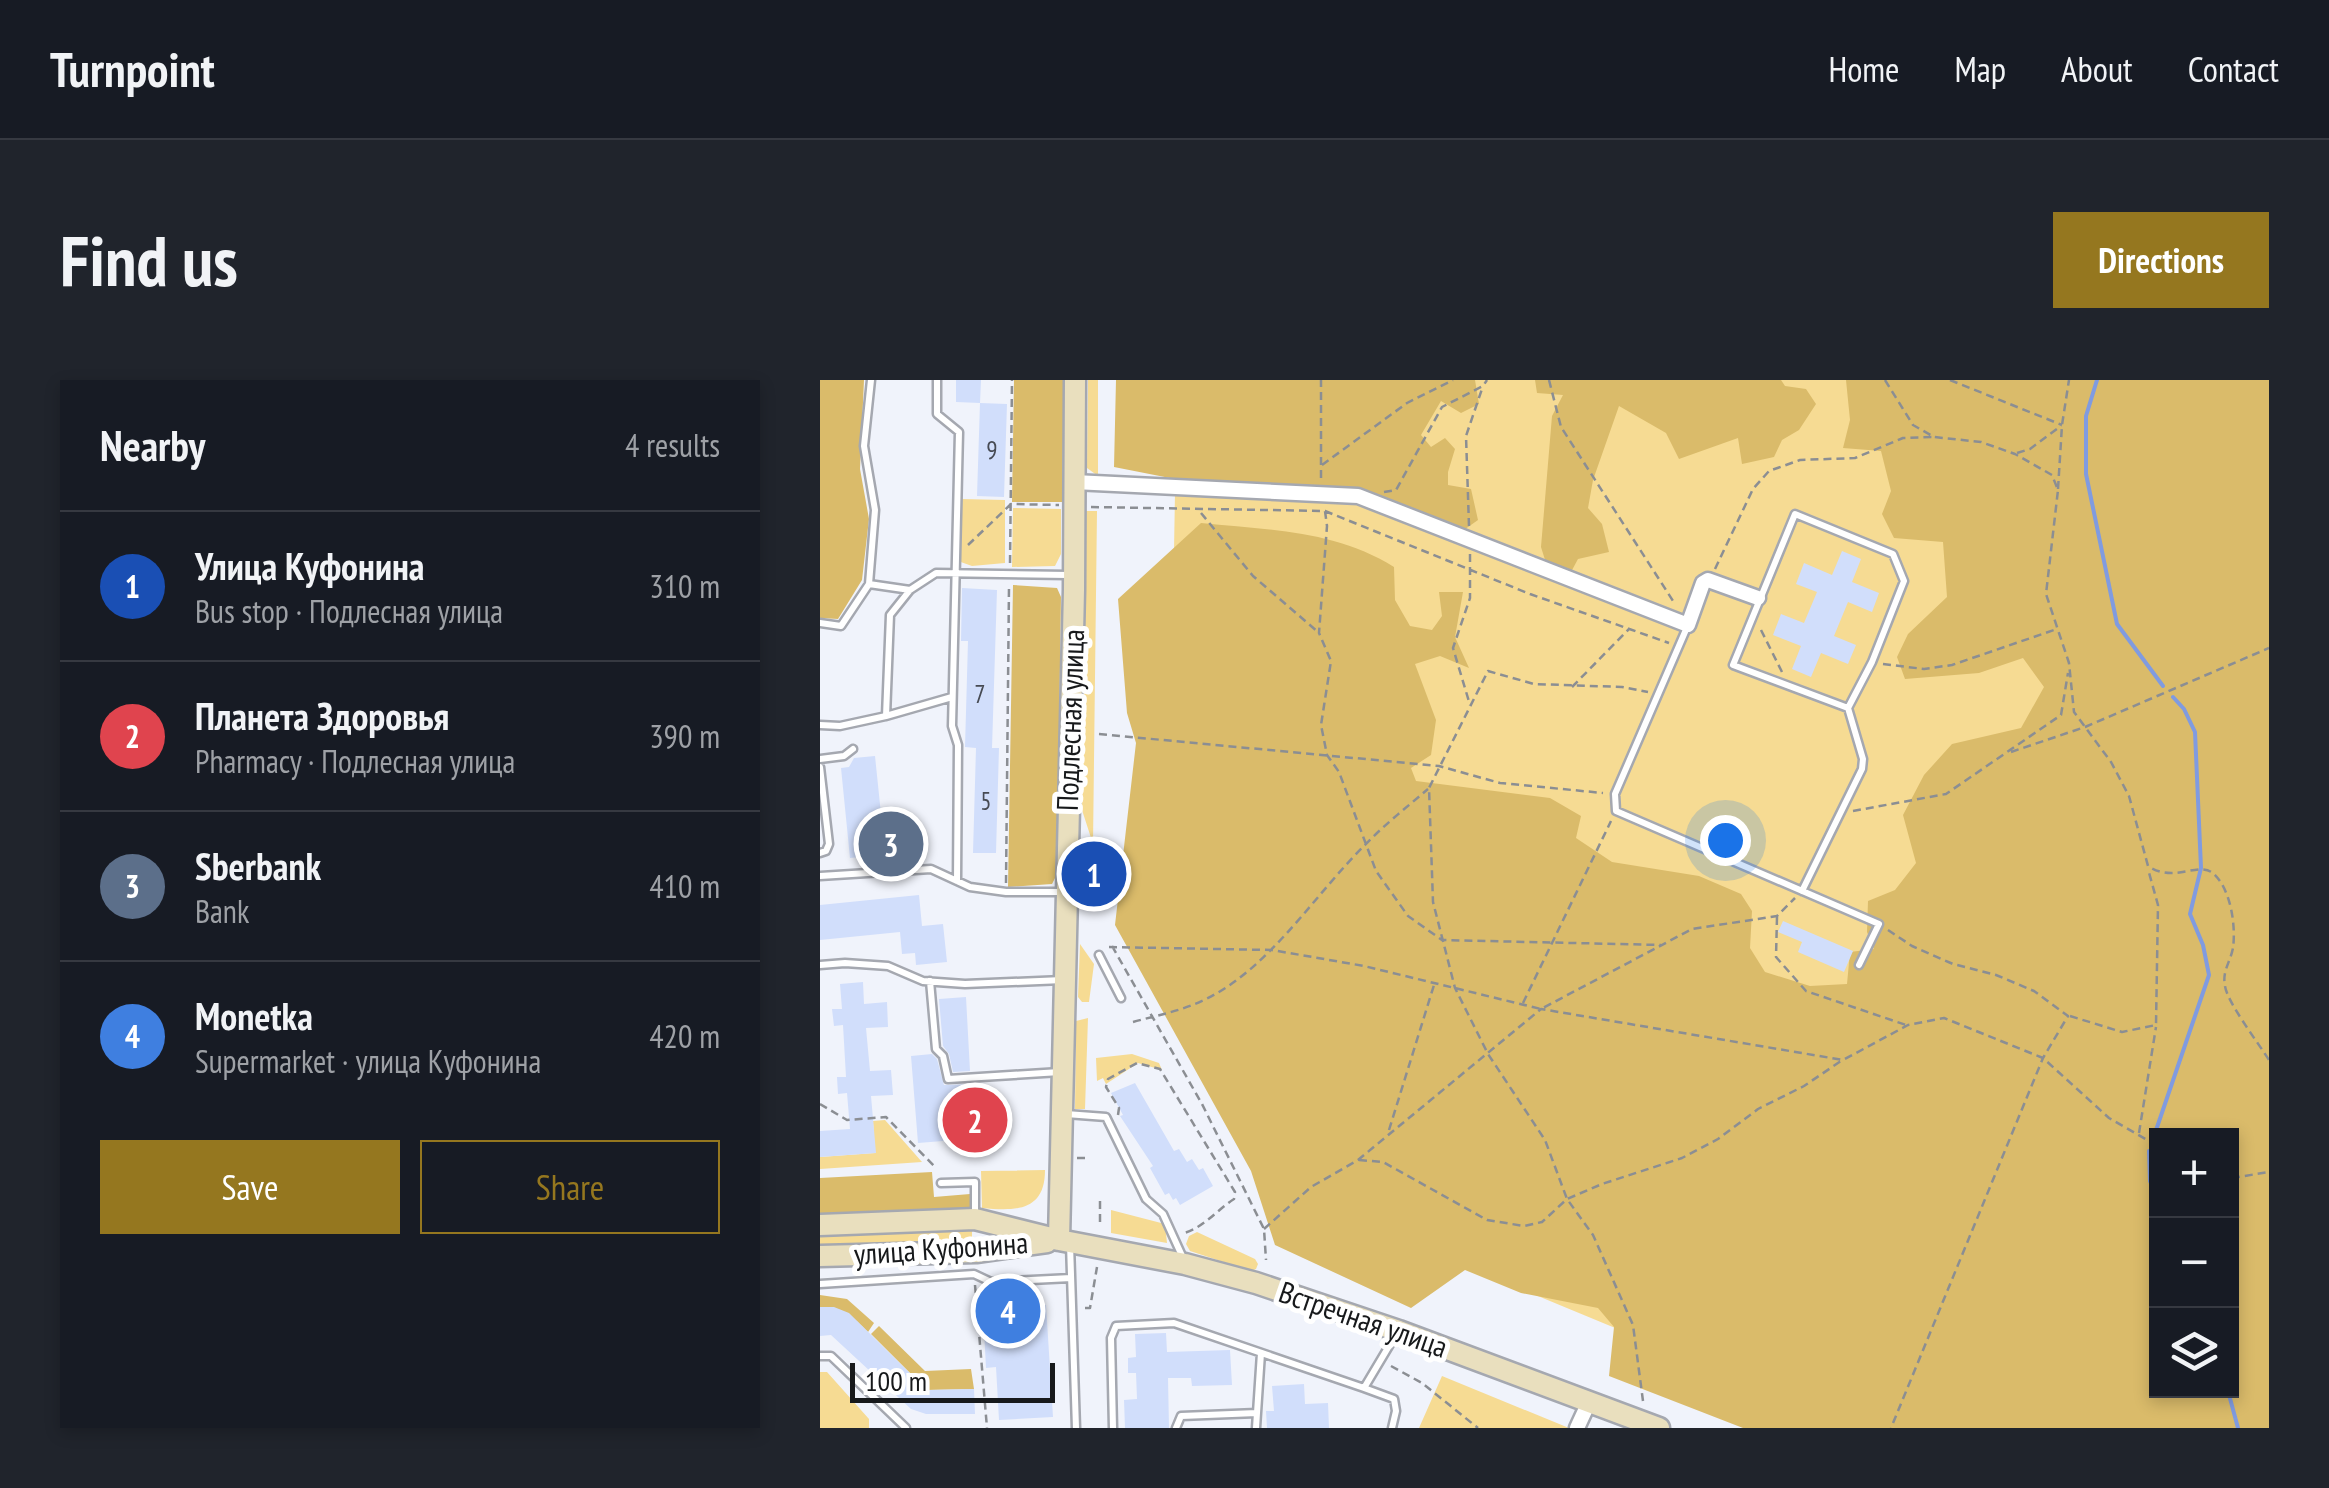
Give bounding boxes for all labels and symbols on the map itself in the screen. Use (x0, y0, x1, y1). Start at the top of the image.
house number: 9 (986, 434, 998, 466)
street label: Подлесная улица (1047, 628, 1092, 812)
house number: 7 (974, 678, 986, 710)
house number: 5 (980, 785, 992, 817)
pin: 3 (858, 806, 924, 882)
your location (1700, 815, 1751, 866)
pin: 1 (1062, 836, 1126, 912)
pin: 2 (942, 1082, 1008, 1158)
street label: улица Куфонина (853, 1222, 1029, 1273)
street label: Встречная улица (1274, 1272, 1453, 1366)
pin: 4 (976, 1274, 1040, 1348)
scale bar (850, 1358, 1055, 1403)

